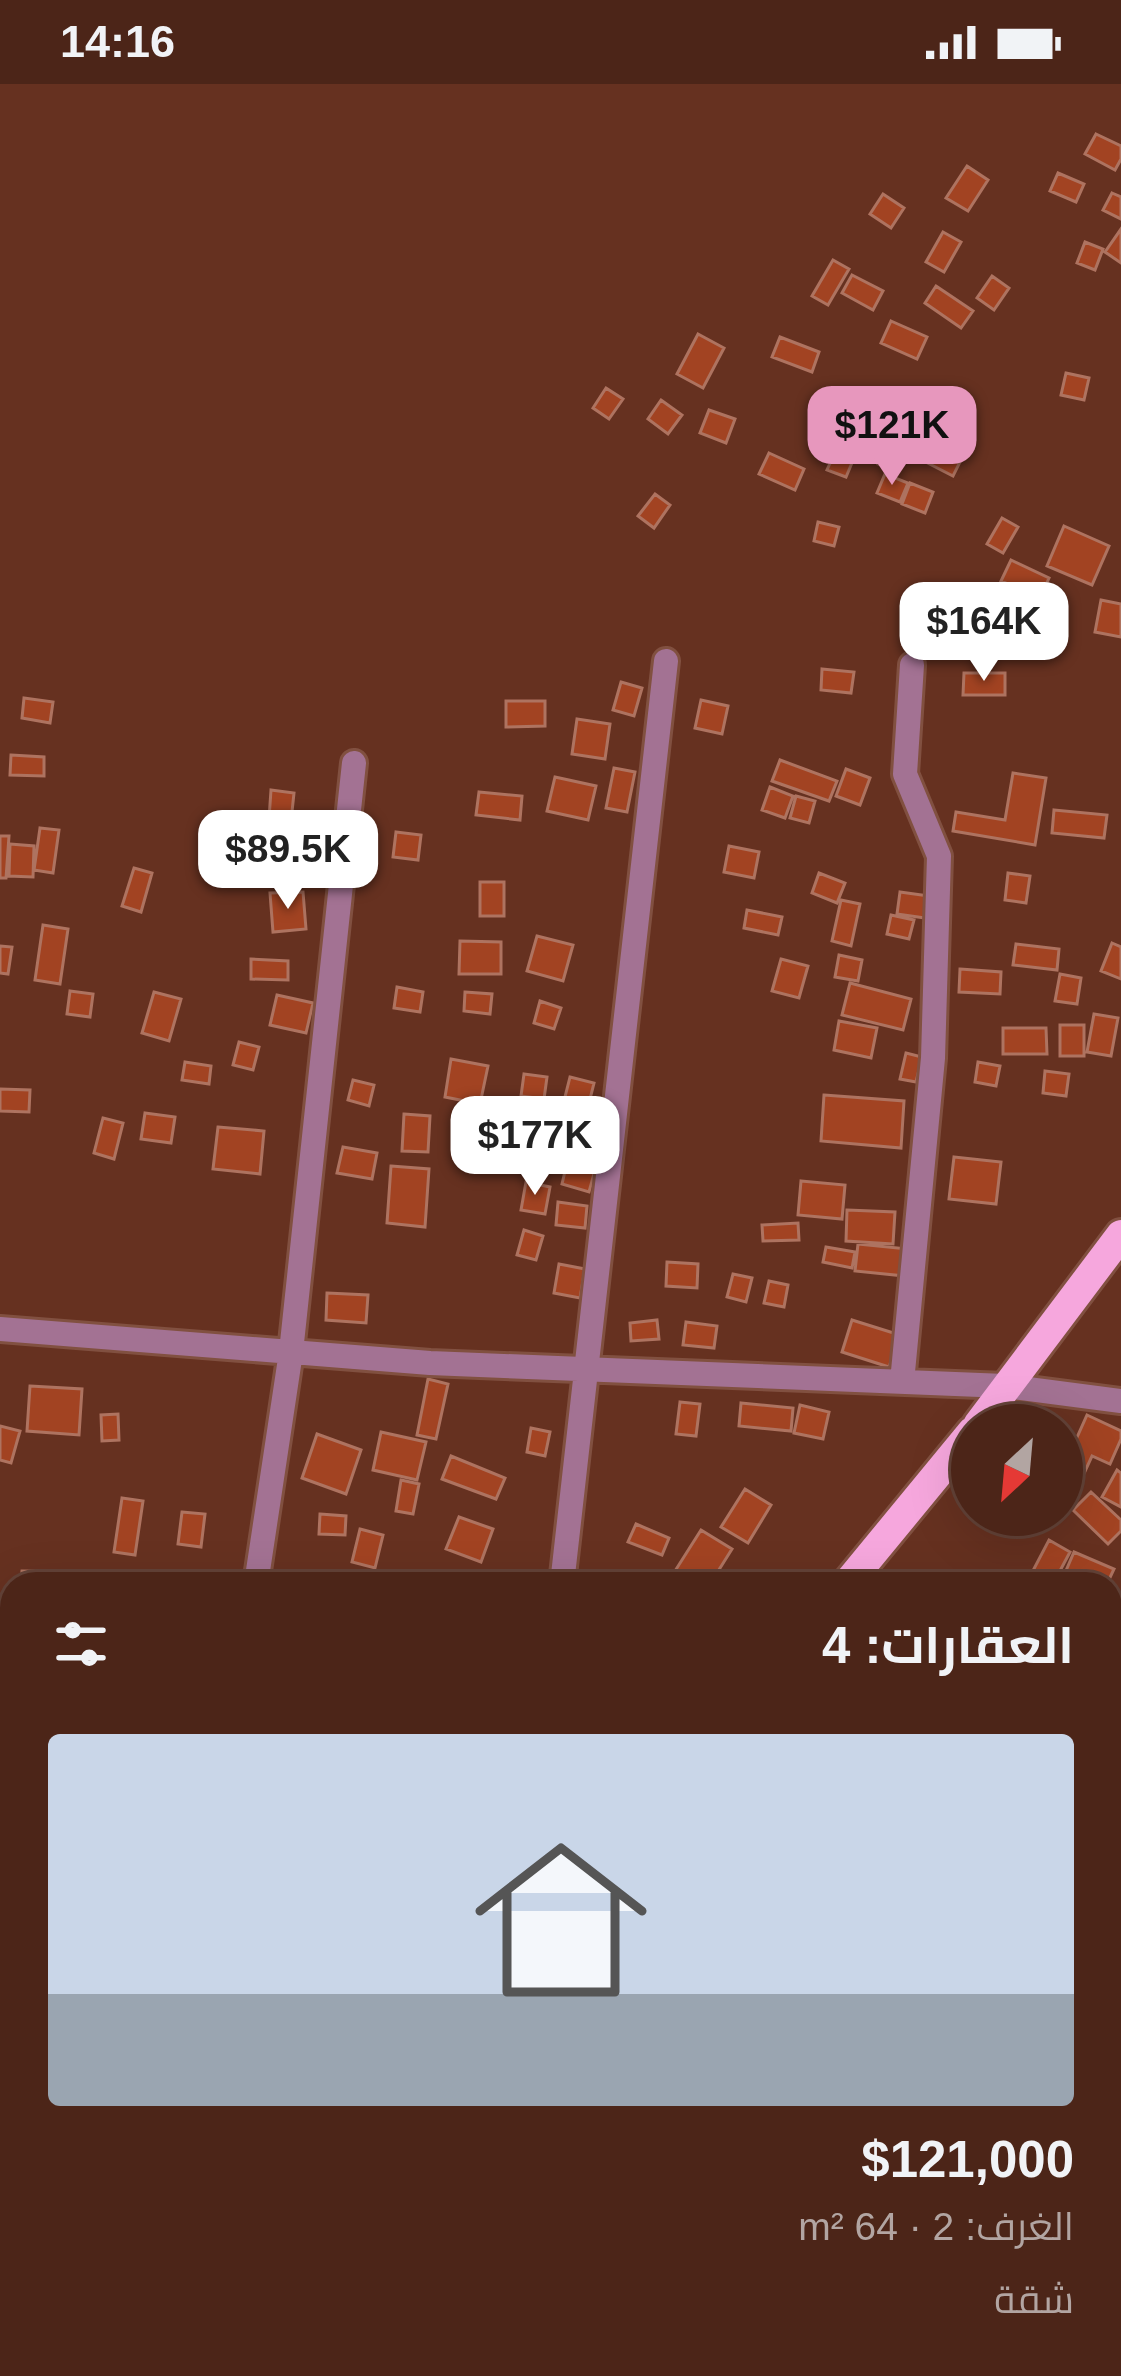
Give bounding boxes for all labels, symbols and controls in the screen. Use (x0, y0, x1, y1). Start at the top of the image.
text: 14:16 (60, 16, 175, 67)
pin: $121K (808, 386, 976, 488)
text: $121K (835, 403, 949, 446)
pin: $164K (900, 582, 1068, 684)
text: $164K (927, 599, 1041, 642)
pin: $89.5K (190, 810, 386, 912)
text: $89.5K (225, 827, 351, 870)
pin: $177K (451, 1096, 619, 1198)
text: $177K (478, 1113, 592, 1156)
north arrow (951, 1404, 1083, 1536)
map controls (951, 1404, 1083, 1536)
icon: filters (48, 1611, 114, 1677)
text: العقارات: 4 (822, 1617, 1074, 1674)
icon: home (453, 1812, 669, 2028)
text: $121,000 (861, 2131, 1074, 2188)
text: الغرف: 2 · 64 m² (798, 2205, 1074, 2248)
text: شقة (994, 2278, 1074, 2321)

